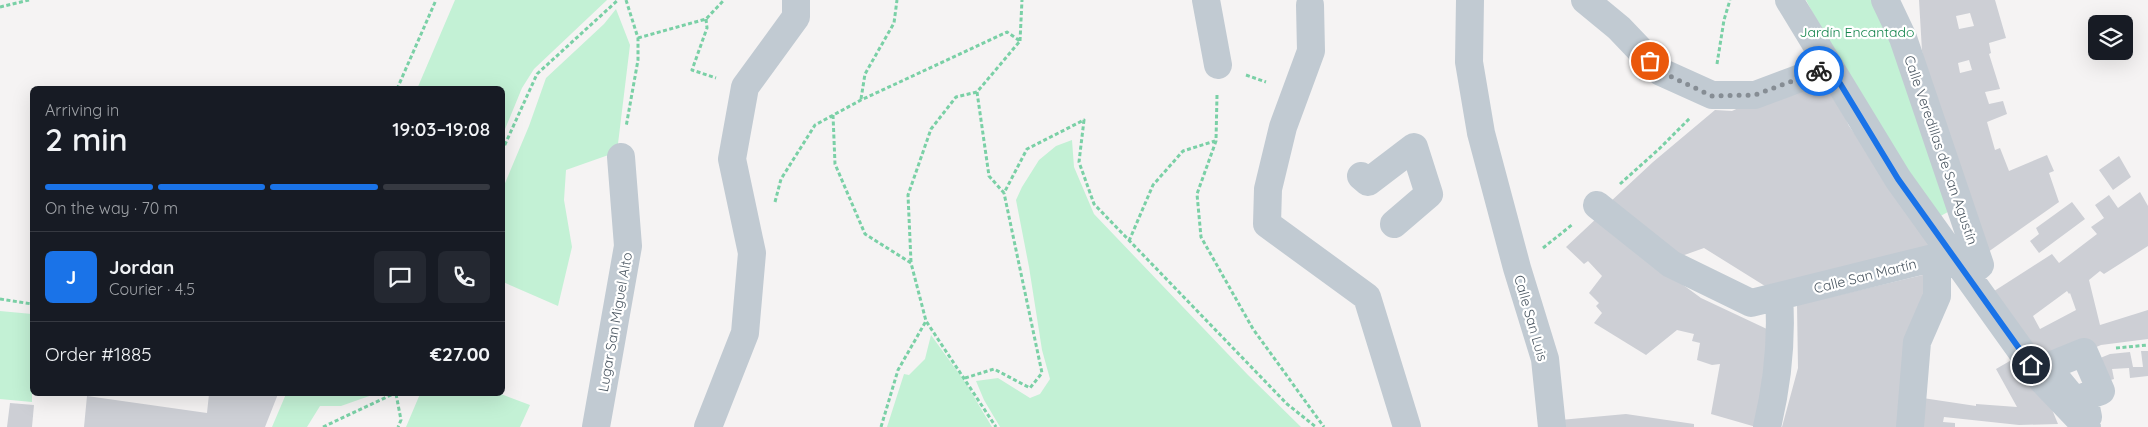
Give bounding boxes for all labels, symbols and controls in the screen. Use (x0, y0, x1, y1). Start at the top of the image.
map controls (2088, 15, 2133, 60)
button: layers (2088, 15, 2133, 60)
park label: Jardín Encantado (1799, 23, 1915, 41)
pin (1629, 40, 1671, 82)
courier (1794, 46, 1844, 96)
icon: bag (1636, 47, 1664, 75)
street label: Calle Veredillas de San Agustín (1900, 53, 1982, 247)
icon: bike (1805, 57, 1833, 85)
text: Arriving in (45, 100, 119, 120)
text: 19:03–19:08 (392, 117, 490, 141)
text: 2 min (45, 119, 128, 159)
text: On the way · 70 m (45, 198, 178, 218)
button: chat (374, 251, 426, 303)
button: phone (438, 251, 490, 303)
street label: Lugar San Miguel Alto (594, 251, 636, 393)
text: Jordan (109, 255, 174, 279)
street label: Calle San Martín (1812, 255, 1918, 297)
text: J (66, 265, 76, 289)
street label: Calle San Luis (1510, 273, 1552, 363)
text: Courier · 4.5 (109, 279, 195, 299)
text: Order #1885 (45, 342, 152, 366)
text: €27.00 (430, 342, 490, 366)
pin (2010, 344, 2052, 386)
icon: home (2017, 351, 2045, 379)

